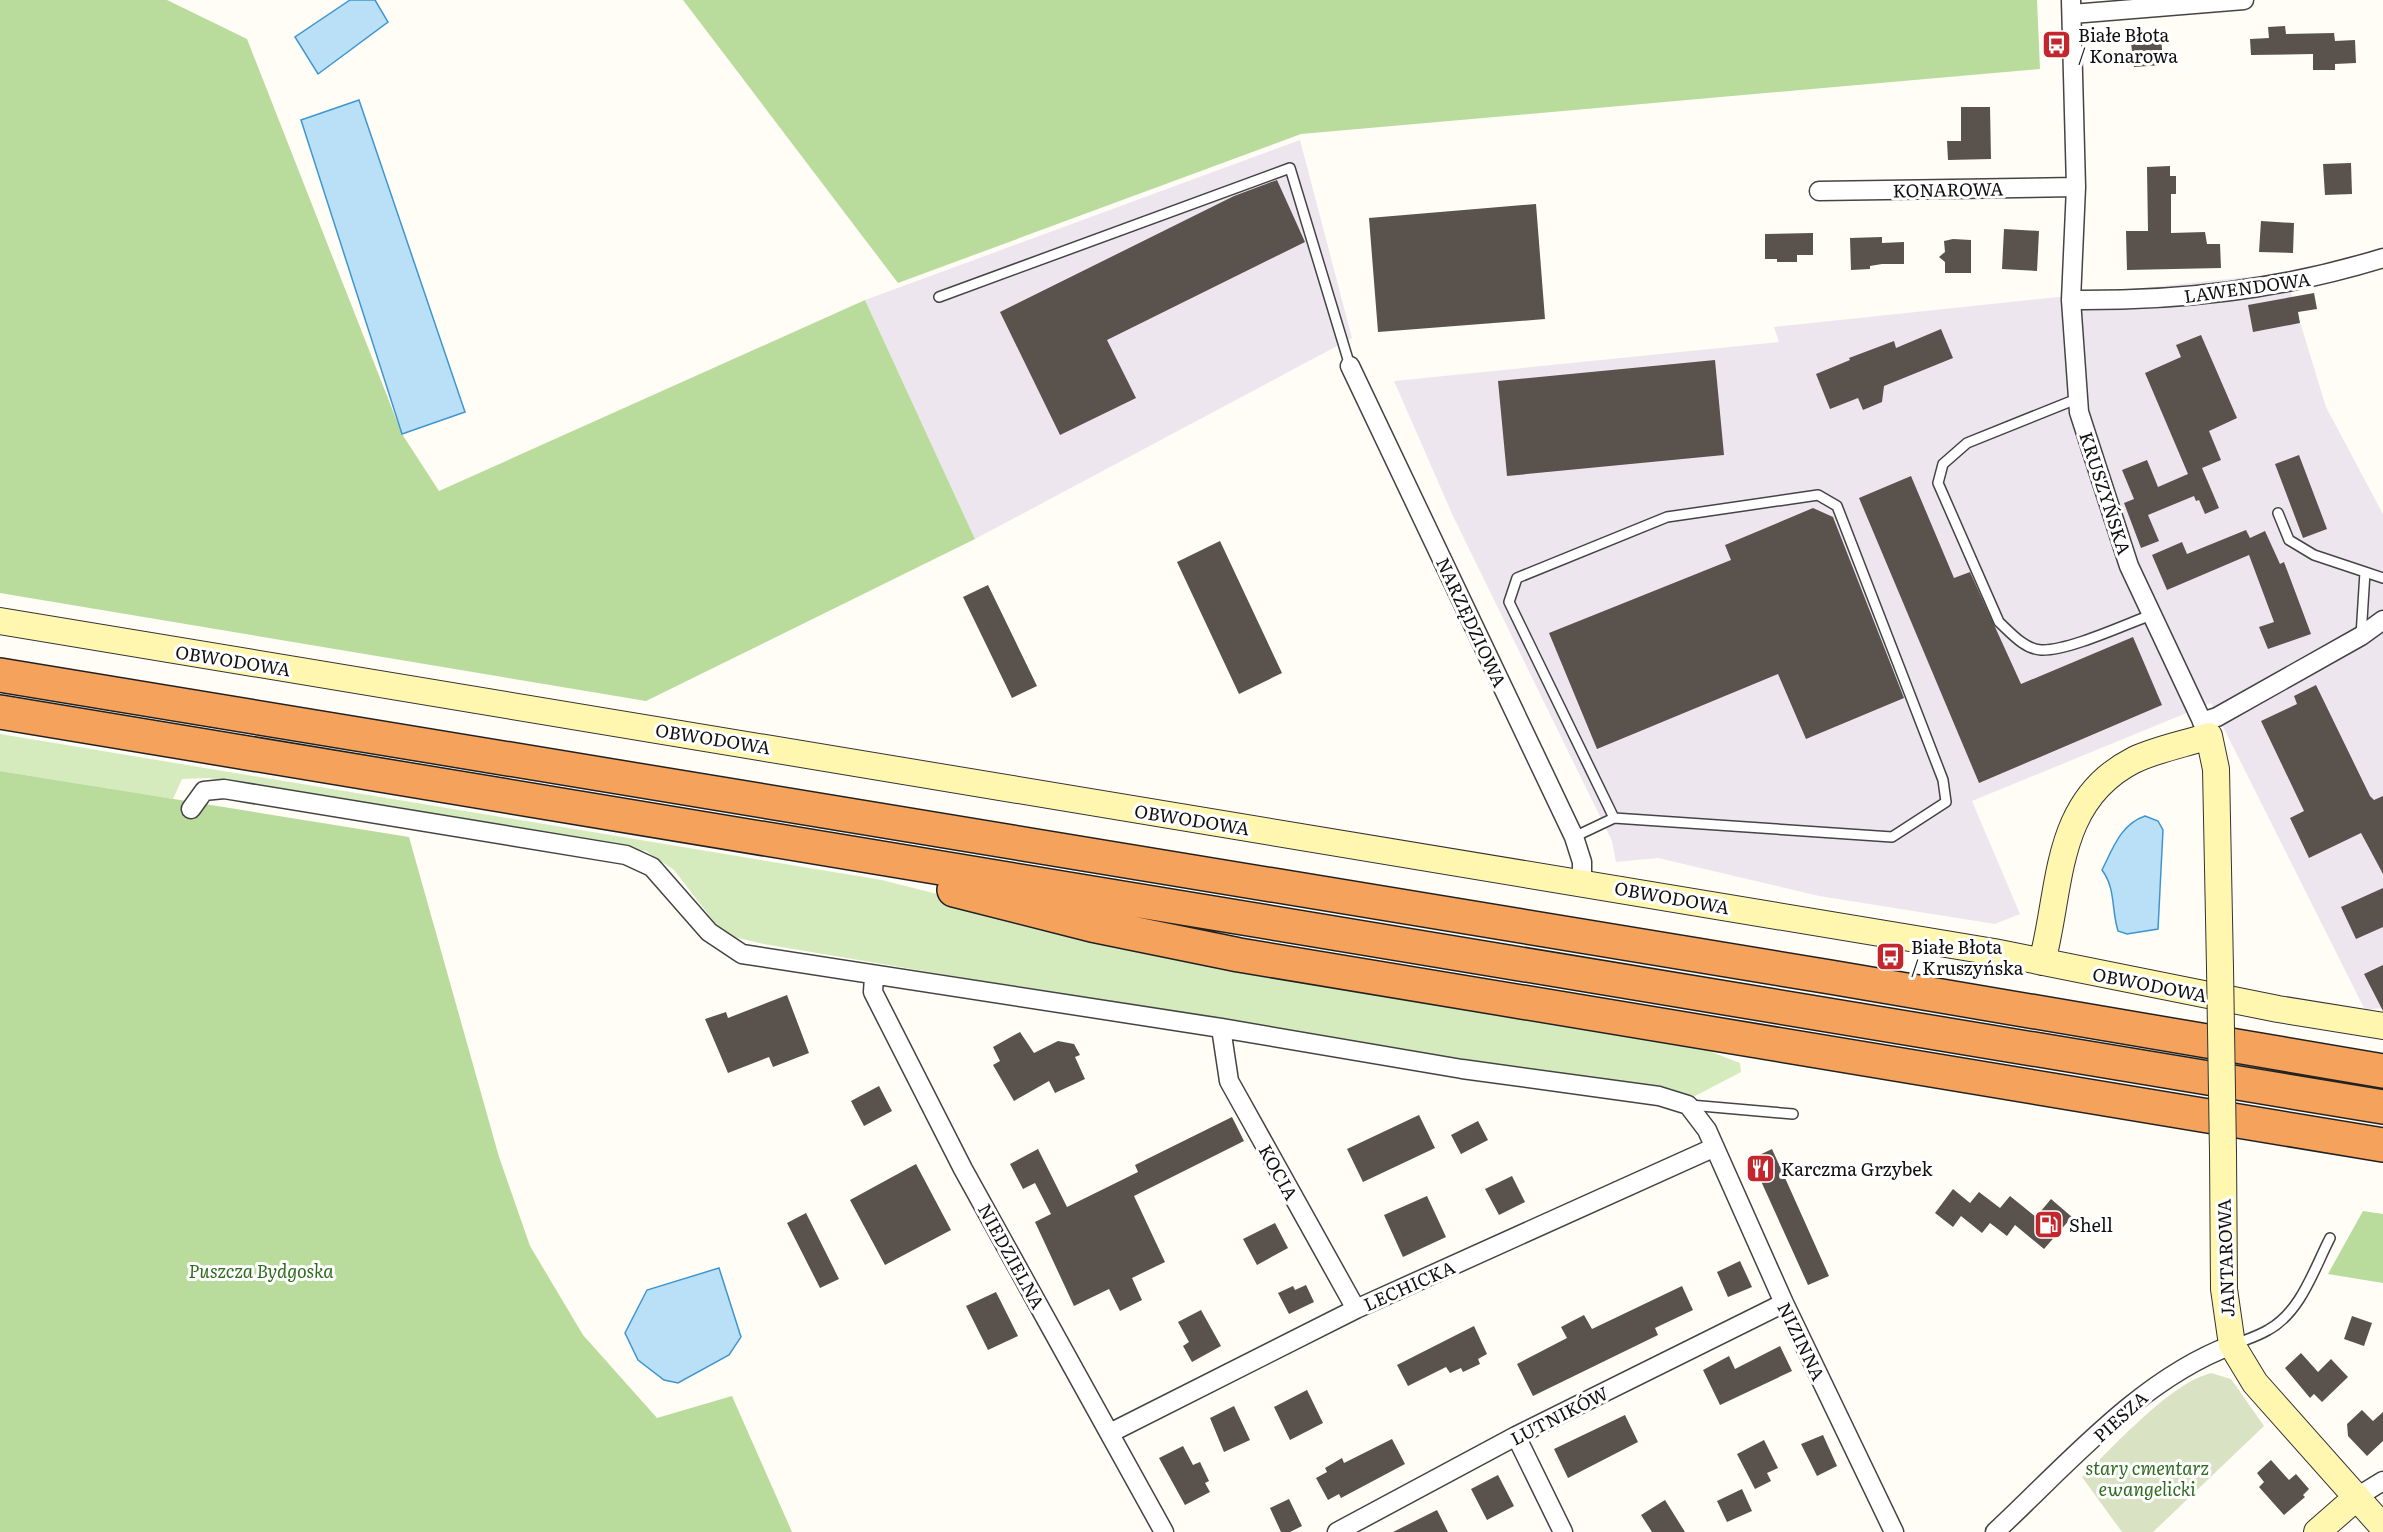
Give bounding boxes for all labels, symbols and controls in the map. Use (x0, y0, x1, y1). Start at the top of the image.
place label: Białe Błota / Konarowa (2078, 21, 2178, 69)
bus stop icon: Białe Błota / Konarowa (2041, 28, 2073, 60)
street label: KONAROWA (1892, 175, 2004, 203)
street label: LAWENDOWA (2182, 265, 2312, 309)
street label: KRUSZYŃSKA (2073, 428, 2139, 558)
street label: NARZĘDZIOWA (1430, 553, 1514, 691)
street label: OBWODOWA (174, 638, 292, 682)
street label: OBWODOWA (654, 716, 772, 760)
street label: OBWODOWA (1133, 797, 1251, 841)
street label: OBWODOWA (1612, 874, 1732, 920)
place label: Białe Błota / Kruszyńska (1911, 933, 2024, 981)
bus stop icon: Białe Błota / Kruszyńska (1874, 940, 1906, 972)
street label: OBWODOWA (2090, 960, 2210, 1008)
street label: KOCIA (1253, 1139, 1305, 1205)
restaurant icon: Karczma Grzybek (1744, 1152, 1776, 1184)
place label: Karczma Grzybek (1781, 1155, 1933, 1182)
street label: NIEDZIELNA (972, 1198, 1052, 1314)
street label: JANTAROWA (2209, 1198, 2241, 1318)
fuel station icon: Shell (2032, 1208, 2064, 1240)
place label: Shell (2069, 1211, 2113, 1238)
street label: LECHICKA (1359, 1253, 1459, 1317)
park label: Puszcza Bydgoska (188, 1257, 334, 1284)
street label: NIZINNA (1771, 1297, 1833, 1385)
street label: LUTNIKÓW (1505, 1379, 1613, 1451)
street label: PIESZA (2087, 1384, 2153, 1448)
park label: stary cmentarz ewangelicki (2085, 1454, 2209, 1502)

